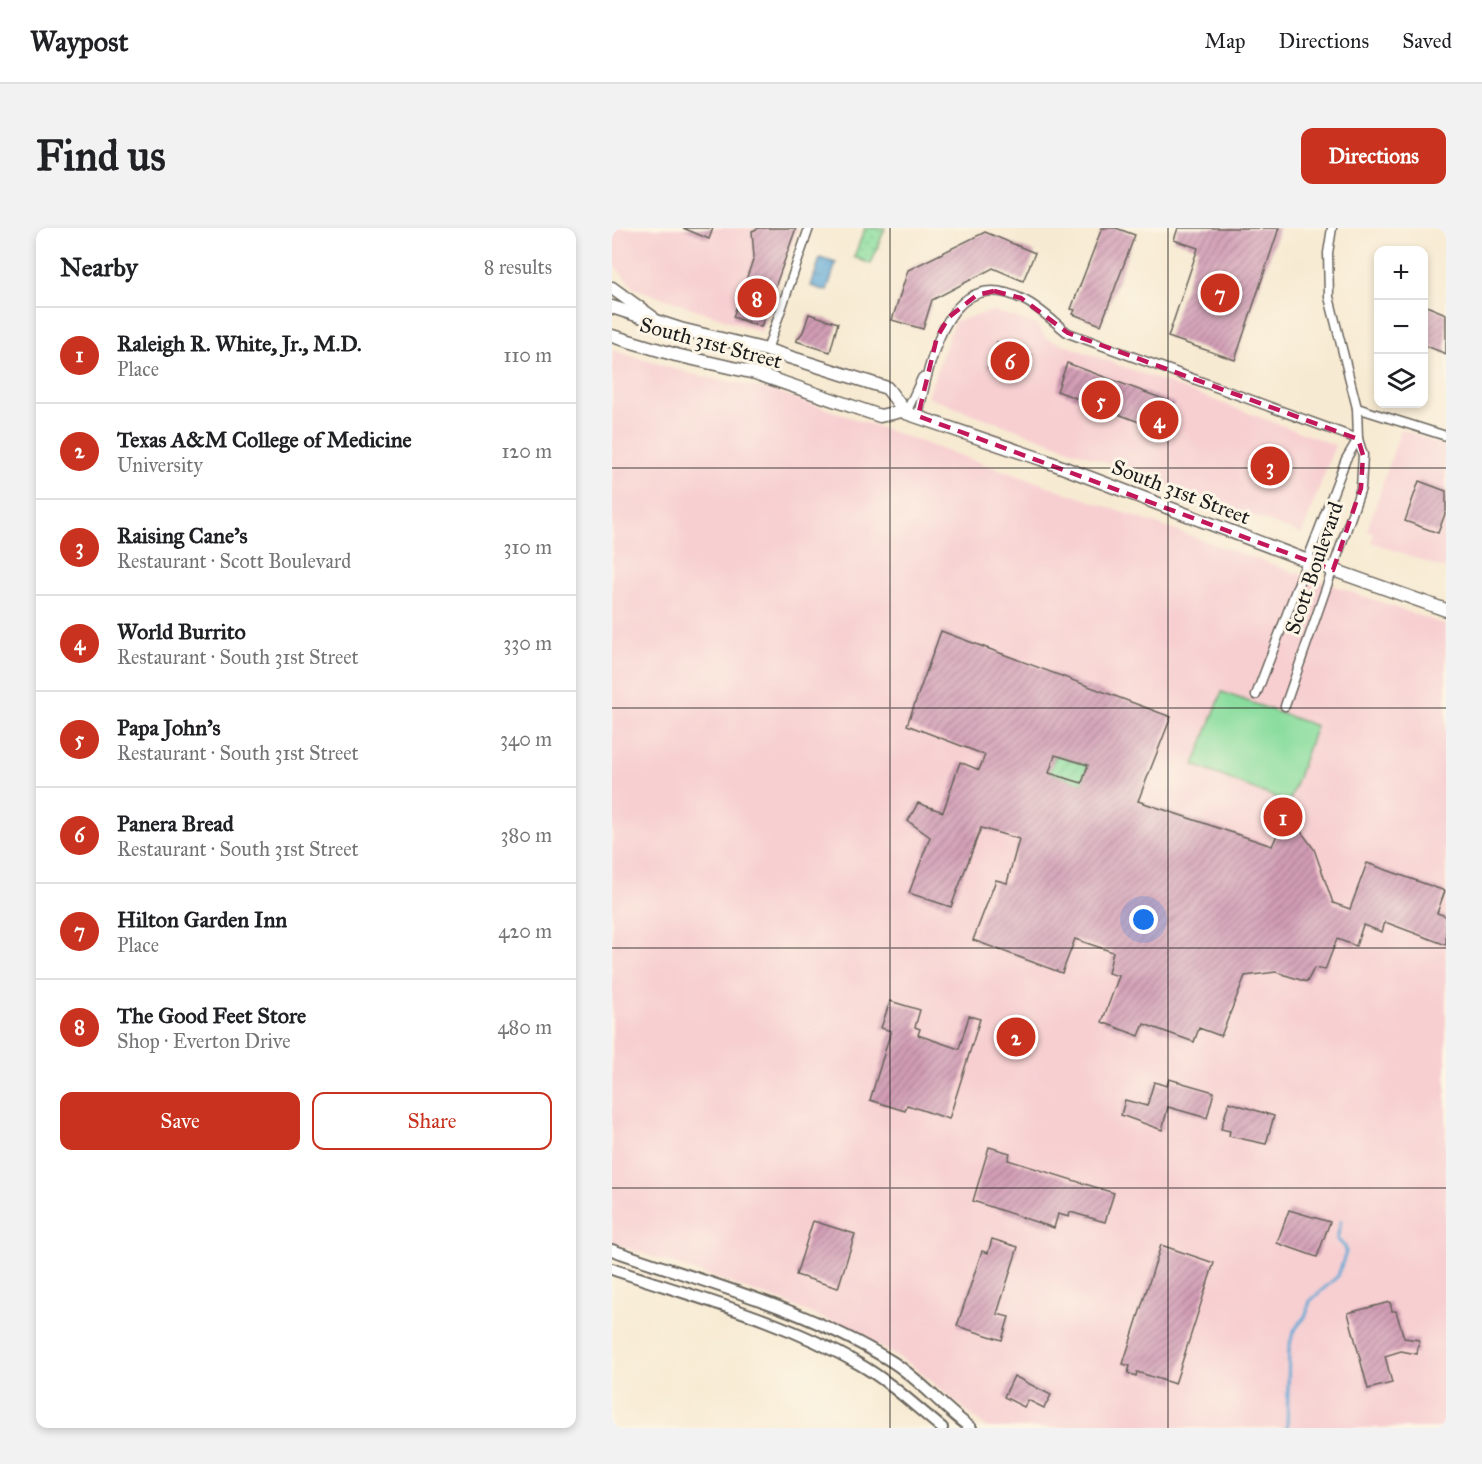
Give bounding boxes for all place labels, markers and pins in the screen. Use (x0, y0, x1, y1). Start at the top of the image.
pin: 7 (1200, 270, 1240, 316)
pin: 8 (738, 276, 776, 320)
pin: 6 (990, 338, 1030, 384)
pin: 5 (1082, 378, 1120, 423)
pin: 4 (1140, 398, 1178, 442)
pin: 3 (1250, 444, 1290, 488)
pin: 1 (1264, 794, 1302, 840)
pin: 2 (996, 1014, 1036, 1060)

